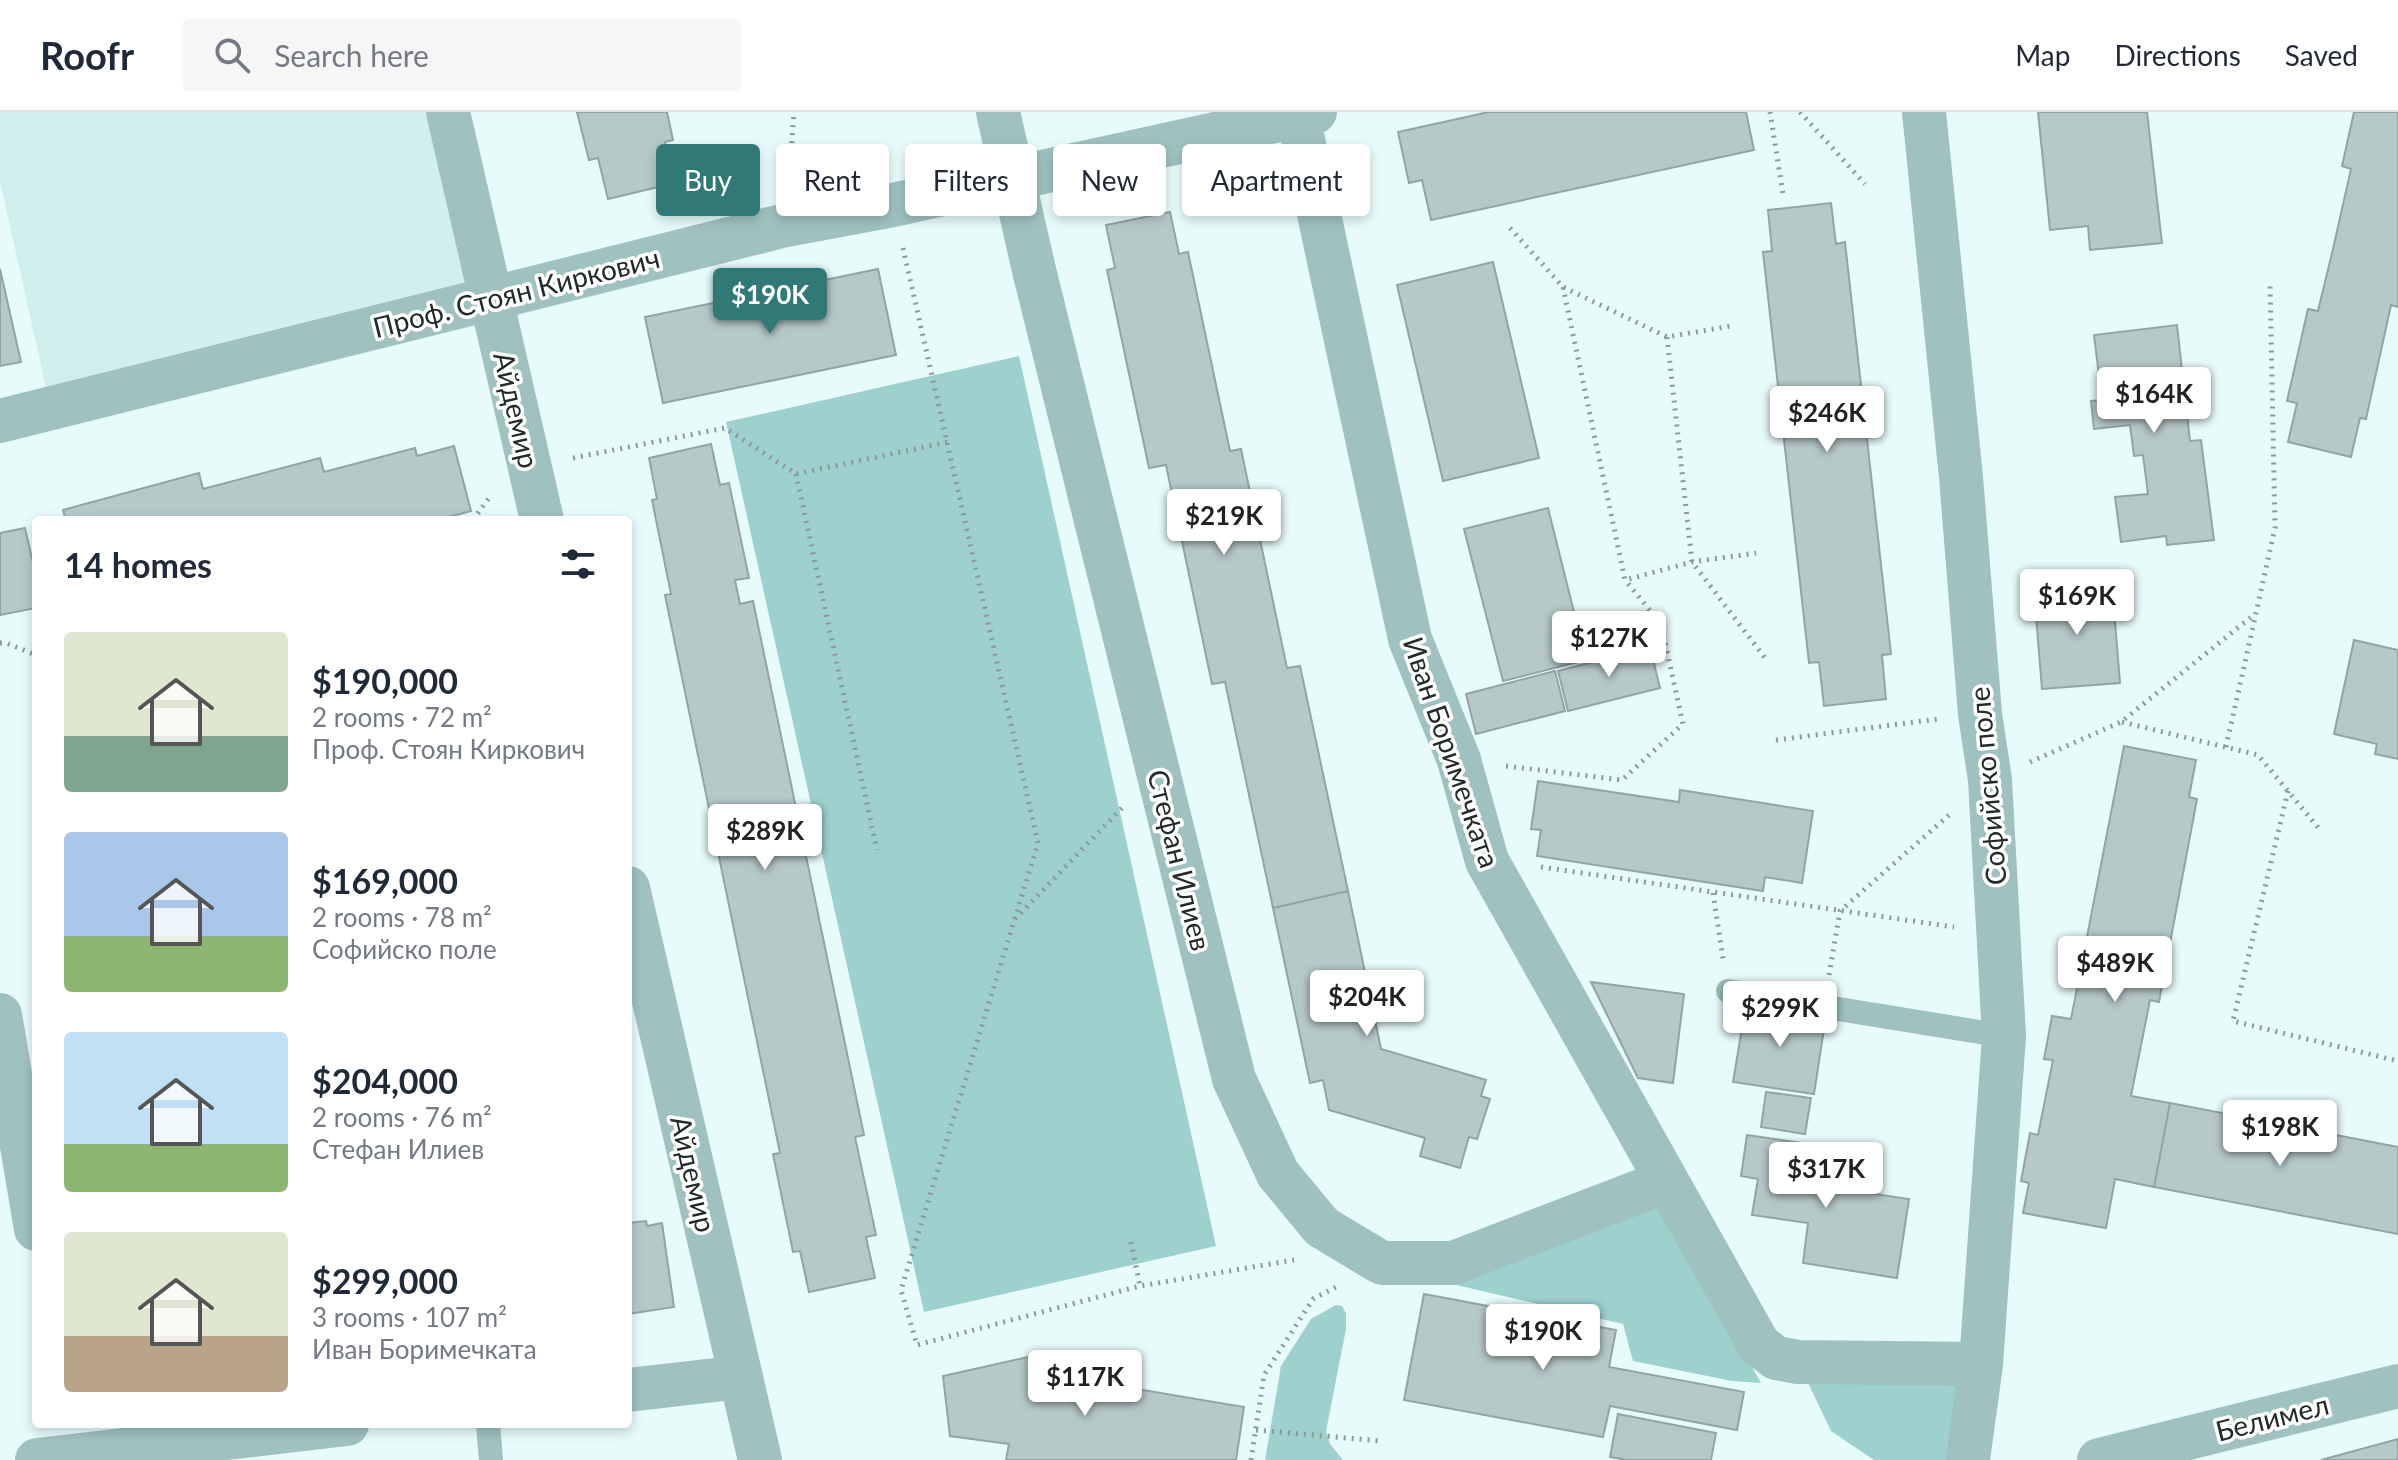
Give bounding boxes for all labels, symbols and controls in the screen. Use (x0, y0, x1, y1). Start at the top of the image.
search box (182, 19, 742, 91)
text: Roofr (40, 32, 134, 78)
icon: search (210, 33, 254, 77)
text: Search here (274, 37, 429, 73)
text: Map (2015, 38, 2070, 72)
text: Directions (2114, 38, 2241, 72)
text: Saved (2285, 38, 2358, 72)
chip: Buy (656, 144, 760, 216)
chip: Rent (776, 144, 889, 216)
chip: Filters (905, 144, 1037, 216)
chip: New (1053, 144, 1166, 216)
chip: Apartment (1182, 144, 1370, 216)
street label: Проф. Стоян Киркович (369, 240, 663, 344)
pin: $190K (714, 268, 826, 336)
text: $190K (731, 278, 809, 310)
street label: Айдемир (487, 349, 547, 471)
pin: $164K (2098, 367, 2210, 435)
text: $164K (2115, 377, 2193, 409)
pin: $246K (1771, 386, 1883, 454)
text: $246K (1788, 396, 1866, 428)
pin: $219K (1168, 489, 1280, 557)
text: $219K (1185, 499, 1263, 531)
icon: filters (556, 542, 600, 586)
text: 14 homes (64, 544, 212, 585)
pin: $169K (2021, 569, 2133, 637)
text: $169K (2038, 579, 2116, 611)
pin: $127K (1553, 611, 1665, 679)
text: $127K (1570, 621, 1648, 653)
street label: Иван Боримечката (1397, 632, 1507, 872)
text: $190,000 (312, 660, 458, 701)
icon: home (128, 664, 224, 760)
street label: Софийско поле (1961, 685, 2013, 887)
text: 2 rooms · 72 m² (312, 701, 492, 733)
text: Проф. Стоян Киркович (312, 733, 585, 765)
street label: Стефан Илиев (1141, 766, 1219, 954)
pin: $289K (709, 804, 821, 872)
text: $289K (726, 814, 804, 846)
text: $169,000 (312, 860, 458, 901)
icon: home (128, 864, 224, 960)
text: 2 rooms · 78 m² (312, 901, 492, 933)
text: Софийско поле (312, 933, 497, 965)
pin: $489K (2059, 936, 2171, 1004)
text: $489K (2076, 946, 2154, 978)
pin: $204K (1311, 970, 1423, 1038)
text: $204K (1328, 980, 1406, 1012)
pin: $299K (1724, 981, 1836, 1049)
text: $299K (1741, 991, 1819, 1023)
text: $204,000 (312, 1060, 458, 1101)
icon: home (128, 1064, 224, 1160)
pin: $198K (2224, 1100, 2336, 1168)
text: 2 rooms · 76 m² (312, 1101, 492, 1133)
text: $198K (2241, 1110, 2319, 1142)
street label: Айдемир (664, 1113, 724, 1235)
text: Стефан Илиев (312, 1133, 484, 1165)
pin: $317K (1770, 1142, 1882, 1210)
text: $317K (1787, 1152, 1865, 1184)
text: $299,000 (312, 1260, 458, 1301)
icon: home (128, 1264, 224, 1360)
text: 3 rooms · 107 m² (312, 1301, 507, 1333)
pin: $190K (1487, 1304, 1599, 1372)
text: $190K (1504, 1314, 1582, 1346)
text: Иван Боримечката (312, 1333, 537, 1365)
pin: $117K (1029, 1350, 1141, 1418)
text: $117K (1046, 1360, 1124, 1392)
street label: Белимел (2212, 1387, 2332, 1447)

